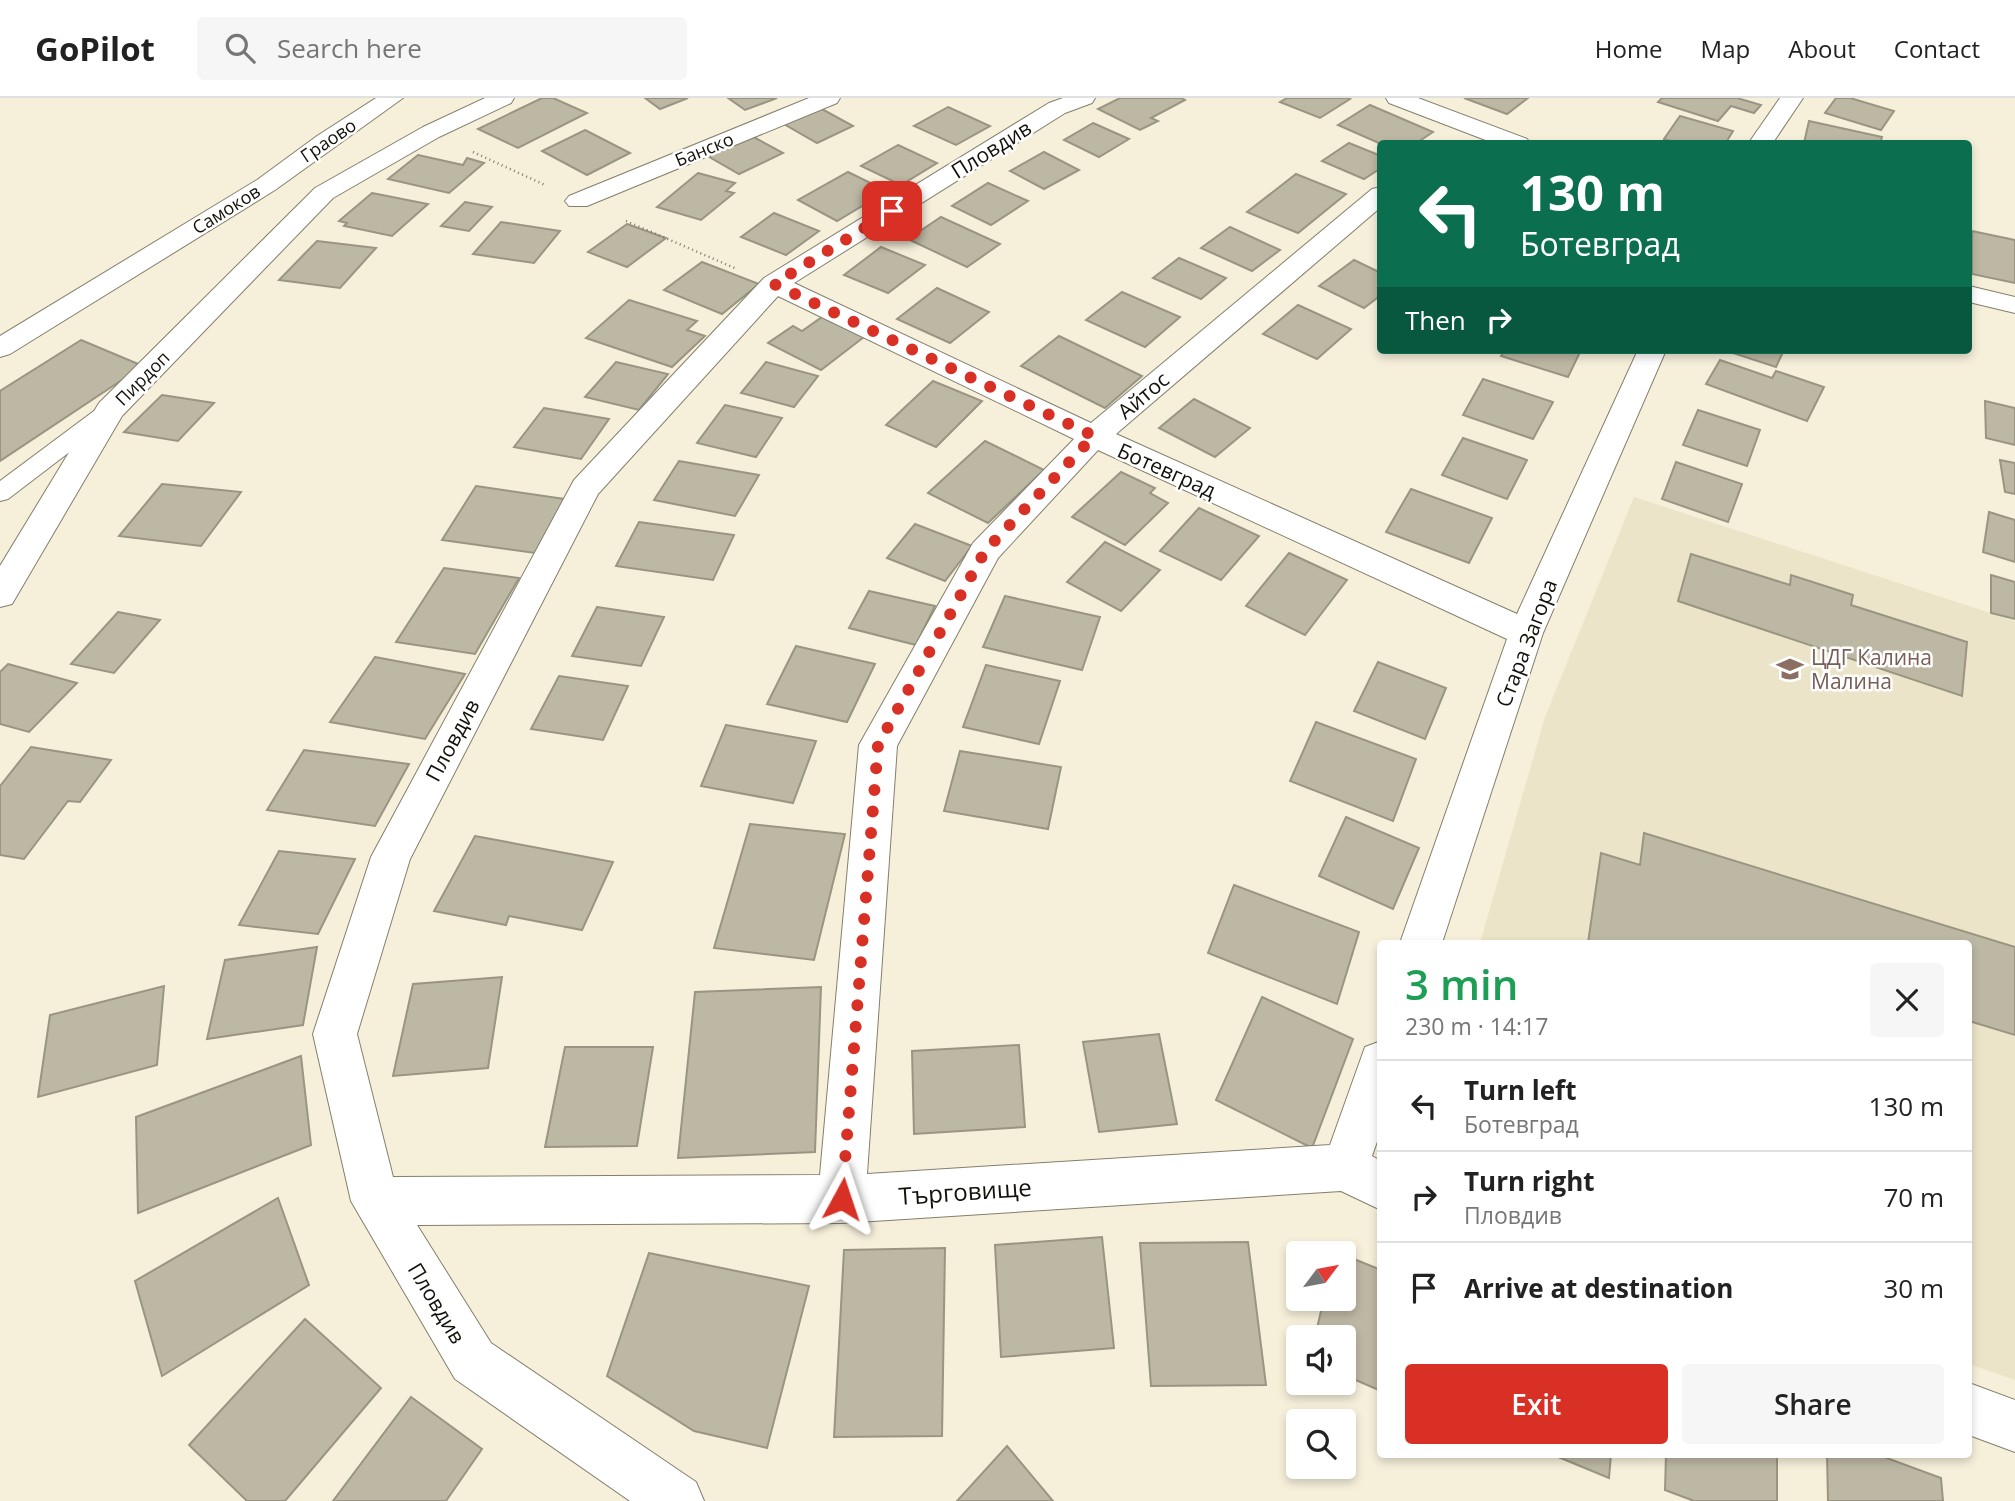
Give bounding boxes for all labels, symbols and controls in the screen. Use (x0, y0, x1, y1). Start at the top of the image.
search box (197, 17, 687, 80)
text: GoPilot (35, 26, 155, 71)
icon: search (221, 29, 259, 67)
text: Search here (277, 30, 422, 66)
text: Home (1595, 32, 1663, 65)
text: Map (1701, 32, 1750, 65)
text: About (1788, 32, 1856, 65)
text: Contact (1894, 32, 1980, 65)
street label: Граово (295, 113, 361, 167)
street label: Пловдив (946, 113, 1036, 185)
street label: Банско (671, 126, 737, 172)
text: 130 m (1520, 159, 1665, 225)
icon: left (1405, 168, 1496, 259)
street label: Самоков (187, 179, 265, 239)
pin (862, 181, 922, 241)
icon: arrive (873, 192, 911, 230)
text: Ботевград (1520, 222, 1680, 265)
icon: right (1480, 301, 1518, 339)
text: Then (1405, 302, 1466, 338)
street label: Пирдоп (110, 346, 174, 410)
street label: Айтос (1111, 365, 1175, 425)
street label: Ботевград (1113, 436, 1221, 504)
street label: Стара Загора (1489, 575, 1563, 711)
place label: ЦДГ Калина Малина (1811, 643, 1932, 695)
school or university icon: ЦДГ Калина Малина (1775, 654, 1805, 684)
street label: Пловдив (419, 694, 485, 786)
text: 3 min (1405, 955, 1518, 1012)
button: close (1870, 963, 1944, 1037)
text: 230 m · 14:17 (1405, 1010, 1548, 1042)
text: Turn left (1464, 1072, 1576, 1108)
icon: left (1405, 1087, 1443, 1125)
text: 130 m (1869, 1088, 1944, 1124)
text: Ботевград (1464, 1108, 1579, 1140)
position arrow (805, 1162, 879, 1236)
text: Turn right (1464, 1163, 1595, 1199)
street label: Търговище (897, 1170, 1033, 1212)
icon: right (1405, 1178, 1443, 1216)
text: 70 m (1883, 1179, 1944, 1215)
text: Пловдив (1464, 1199, 1562, 1231)
north arrow (1286, 1241, 1356, 1311)
map controls (1286, 1241, 1356, 1479)
street label: Пловдив (402, 1257, 472, 1349)
icon: arrive (1405, 1269, 1443, 1307)
text: Arrive at destination (1464, 1270, 1733, 1306)
text: 30 m (1883, 1270, 1944, 1306)
button: sound (1286, 1325, 1356, 1395)
button: Exit (1405, 1364, 1668, 1444)
button: Share (1682, 1364, 1944, 1444)
button: search (1286, 1409, 1356, 1479)

